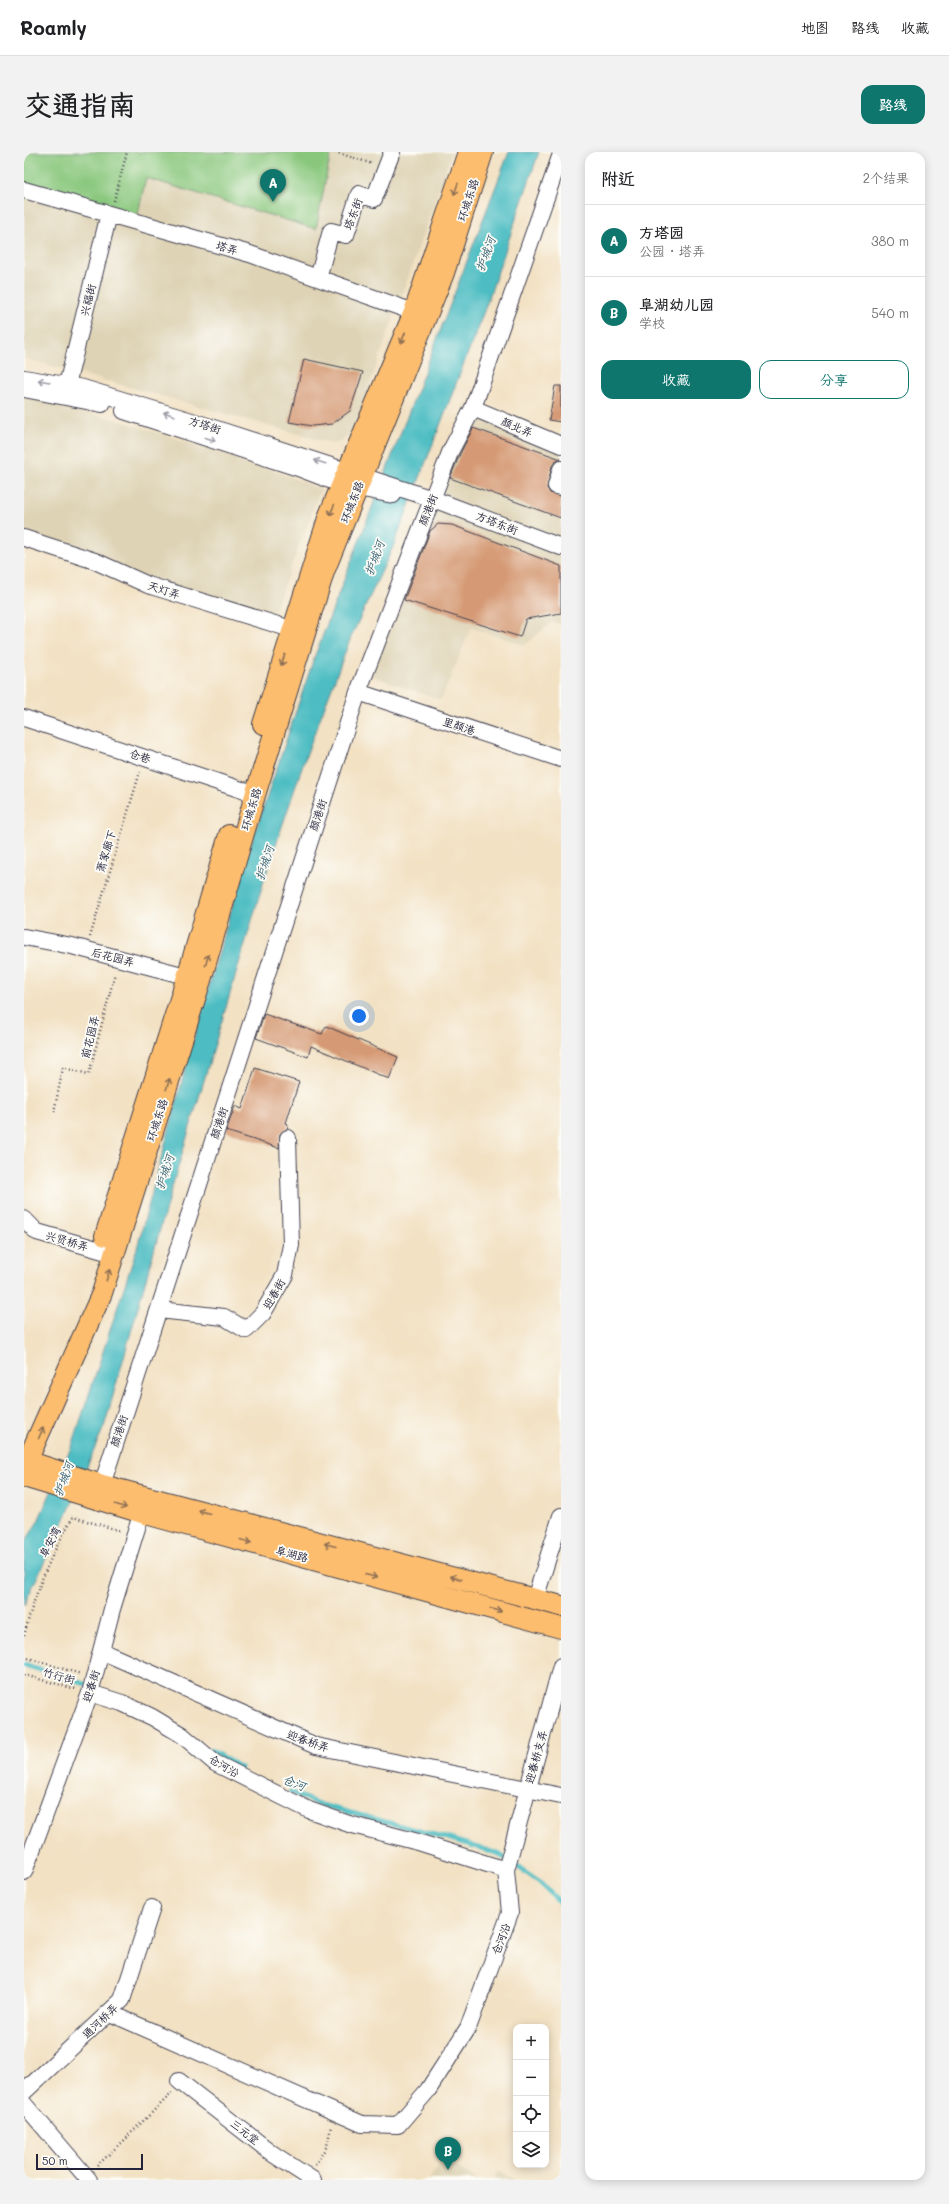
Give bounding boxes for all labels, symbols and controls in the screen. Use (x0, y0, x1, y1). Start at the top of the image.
text: Roamly (20, 15, 87, 40)
text: 地图 (801, 18, 829, 37)
text: 路线 (851, 18, 879, 37)
text: 收藏 (901, 18, 929, 37)
button: 路线 (861, 85, 925, 124)
text: 交通指南 (24, 86, 136, 122)
text: 附近 (601, 167, 635, 189)
pin: A (260, 169, 286, 202)
text: 2个结果 (863, 169, 909, 186)
street label: 环城东路 (454, 177, 481, 223)
one-way arrow (451, 183, 459, 195)
street label: 塔东街 (340, 195, 366, 232)
text: 方塔园 (639, 222, 684, 242)
water label: 护城河 (471, 232, 499, 273)
text: A (609, 232, 619, 249)
text: 380 m (871, 232, 909, 249)
street label: 塔弄 (214, 237, 240, 258)
text: 公园 · 塔弄 (639, 242, 705, 259)
street label: 兴福街 (76, 281, 99, 318)
text: 阜湖幼儿园 (639, 294, 714, 314)
text: B (610, 304, 618, 321)
text: 540 m (871, 304, 909, 321)
text: 学校 (639, 314, 665, 331)
one-way arrow (398, 331, 406, 343)
button: 收藏 (601, 360, 751, 399)
button: 分享 (759, 360, 909, 399)
one-way arrow (38, 377, 51, 385)
one-way arrow (163, 410, 176, 417)
street label: 方塔街 (187, 412, 224, 437)
street label: 颜北弄 (499, 413, 535, 440)
one-way arrow (203, 436, 216, 443)
one-way arrow (314, 458, 326, 466)
street label: 环城东路 (337, 479, 366, 525)
street label: 颜港街 (415, 491, 441, 528)
one-way arrow (327, 503, 335, 515)
street label: 方塔东街 (474, 508, 521, 538)
water label: 护城河 (360, 536, 388, 577)
street label: 天灯弄 (146, 577, 182, 602)
one-way arrow (279, 653, 286, 666)
street label: 里颜港 (441, 713, 478, 738)
street label: 仓巷 (127, 745, 153, 766)
street label: 环城东路 (237, 786, 264, 832)
street label: 颜港街 (305, 796, 330, 833)
street label: 萧家廊下 (92, 828, 119, 874)
water label: 护城河 (251, 841, 278, 882)
street label: 后花园弄 (90, 944, 136, 969)
one-way arrow (204, 954, 211, 967)
your location (349, 1006, 369, 1026)
street label: 前花园弄 (77, 1014, 102, 1060)
one-way arrow (165, 1078, 172, 1091)
street label: 环城东路 (143, 1097, 170, 1143)
street label: 颜港街 (206, 1104, 231, 1141)
water label: 护城河 (151, 1150, 178, 1191)
street label: 兴贤桥弄 (44, 1227, 90, 1254)
one-way arrow (105, 1268, 112, 1281)
street label: 迎春街 (259, 1275, 289, 1312)
street label: 颜港街 (106, 1412, 131, 1449)
one-way arrow (37, 1428, 45, 1440)
water label: 护城河 (49, 1457, 77, 1498)
one-way arrow (114, 1503, 127, 1510)
one-way arrow (198, 1508, 211, 1515)
street label: 阜安湾 (35, 1524, 64, 1560)
one-way arrow (239, 1538, 252, 1546)
one-way arrow (324, 1541, 337, 1548)
street label: 阜湖路 (274, 1542, 310, 1565)
one-way arrow (364, 1573, 377, 1580)
one-way arrow (449, 1574, 462, 1581)
one-way arrow (490, 1607, 503, 1614)
street label: 竹行街 (41, 1664, 78, 1688)
street label: 迎春街 (79, 1667, 103, 1704)
street label: 迎春桥弄 (285, 1726, 331, 1755)
street label: 迎春桥支弄 (521, 1728, 550, 1785)
street label: 仓河沿 (206, 1751, 242, 1780)
water label: 仓河 (280, 1770, 310, 1795)
street label: 仓河沿 (488, 1921, 513, 1957)
street label: 通河桥弄 (79, 2000, 121, 2041)
map controls (513, 2024, 549, 2168)
button: + (513, 2024, 549, 2060)
button: − (513, 2060, 549, 2096)
button: locate (513, 2096, 549, 2132)
street label: 三元堂 (228, 2116, 263, 2148)
button: layers (513, 2132, 549, 2168)
pin: B (435, 2137, 461, 2170)
scale bar (36, 2152, 143, 2171)
text: 50 m (42, 2153, 68, 2168)

